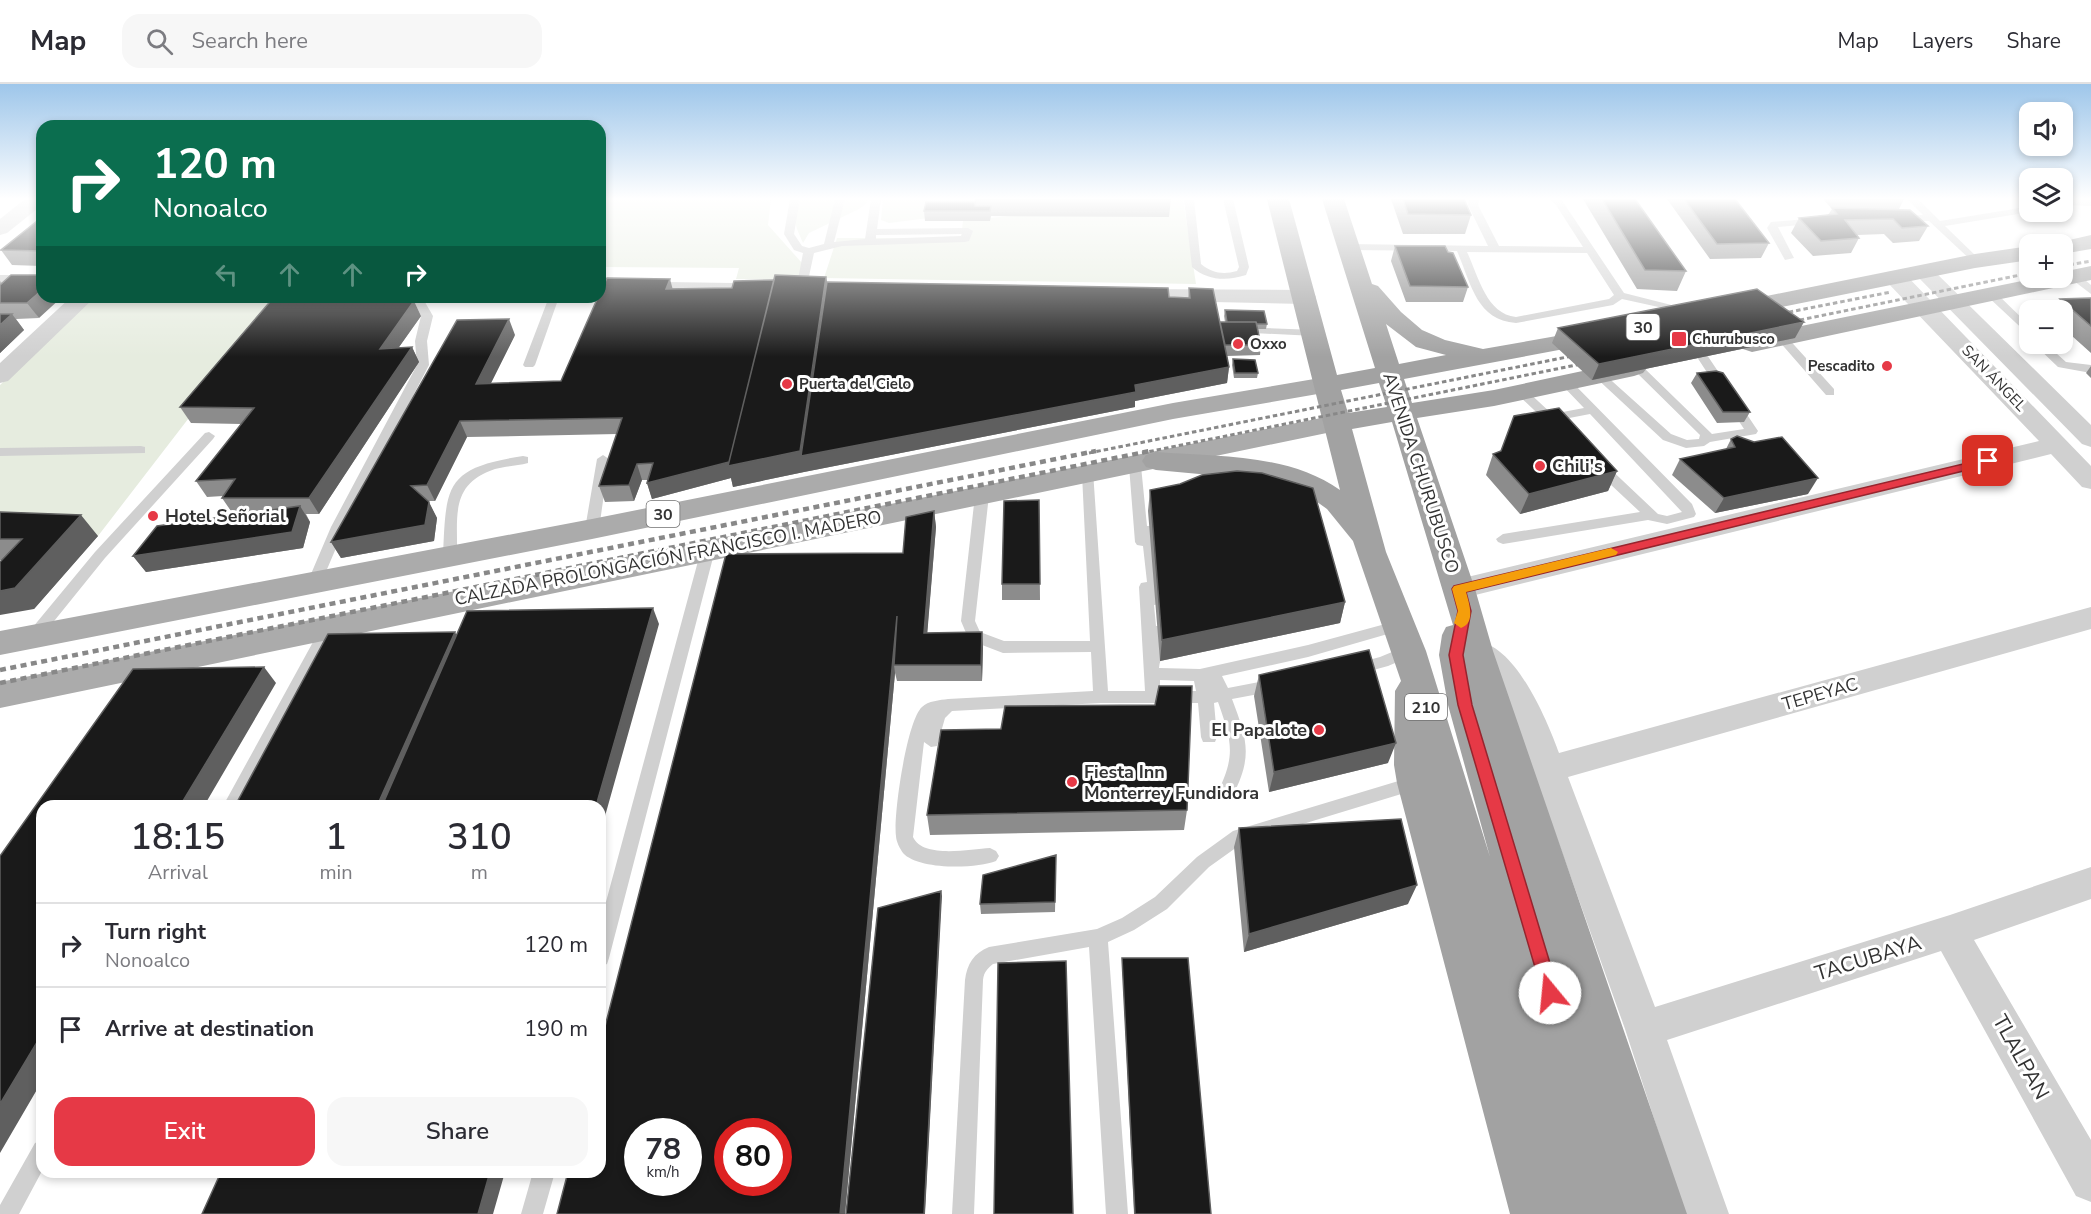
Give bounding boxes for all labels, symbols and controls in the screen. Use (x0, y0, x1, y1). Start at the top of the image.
search box (122, 14, 542, 68)
text: Map (30, 22, 86, 60)
icon: search (143, 25, 176, 58)
text: Search here (191, 26, 308, 56)
text: Map (1837, 27, 1879, 55)
text: Layers (1912, 27, 1973, 55)
text: Share (2006, 27, 2061, 55)
map controls (2019, 102, 2073, 354)
button: sound (2019, 102, 2073, 156)
text: 120 m (153, 136, 277, 193)
icon: right (54, 144, 132, 222)
button: layers (2019, 168, 2073, 222)
text: Nonoalco (153, 190, 268, 227)
button: + (2019, 234, 2073, 288)
icon: left (210, 258, 243, 291)
icon: ahead (273, 258, 306, 291)
icon: ahead (336, 258, 369, 291)
icon: right (399, 258, 432, 291)
button: − (2019, 300, 2073, 354)
road number: 30 (1626, 314, 1660, 340)
place label: Churubusco (1692, 329, 1775, 349)
marker: Churubusco (1670, 330, 1688, 348)
place label: Oxxo (1250, 334, 1287, 354)
marker: Oxxo (1231, 337, 1245, 351)
street label: SAN ÁNGEL (1957, 341, 2031, 415)
place label: Pescadito (1808, 356, 1875, 376)
marker: Pescadito (1880, 359, 1894, 373)
street label: AVENIDA CHURUBUSCO (1377, 370, 1465, 576)
place label: Puerta del Cielo (799, 374, 912, 394)
marker: Puerta del Cielo (780, 377, 794, 391)
pin (1962, 435, 2013, 486)
icon: arrive (1971, 444, 2004, 477)
place label: Chili's (1552, 454, 1603, 478)
marker: Chili's (1533, 459, 1547, 473)
road number: 30 (646, 501, 680, 527)
place label: Hotel Señorial (165, 504, 286, 528)
street label: CALZADA PROLONGACIÓN FRANCISCO I. MADERO (452, 505, 884, 611)
marker: Hotel Señorial (146, 509, 160, 523)
street label: TEPEYAC (1779, 672, 1861, 716)
road number: 210 (1405, 694, 1447, 720)
place label: El Papalote (1211, 718, 1307, 742)
marker: El Papalote (1312, 723, 1326, 737)
place label: Fiesta Inn Monterrey Fundidora (1084, 760, 1259, 805)
marker: Fiesta Inn Monterrey Fundidora (1065, 775, 1079, 789)
text: 18:15 (130, 813, 225, 862)
text: 1 (325, 813, 347, 862)
text: 310 (447, 813, 512, 862)
text: Arrival (148, 859, 208, 886)
text: min (320, 859, 353, 886)
text: m (471, 859, 488, 886)
text: Turn right (105, 917, 206, 947)
icon: right (54, 929, 87, 962)
street label: TACUBAYA (1811, 929, 1925, 987)
text: 120 m (524, 930, 588, 960)
text: Nonoalco (105, 947, 190, 974)
position arrow (1518, 961, 1582, 1025)
street label: TLALPAN (1986, 1010, 2056, 1104)
icon: arrive (54, 1013, 87, 1046)
text: Arrive at destination (105, 1014, 314, 1044)
text: 190 m (524, 1014, 588, 1044)
button: Exit (54, 1097, 315, 1166)
button: Share (327, 1097, 588, 1166)
speed limit sign: 80 (714, 1118, 792, 1196)
text: 78 (645, 1129, 681, 1170)
text: km/h (646, 1162, 680, 1182)

